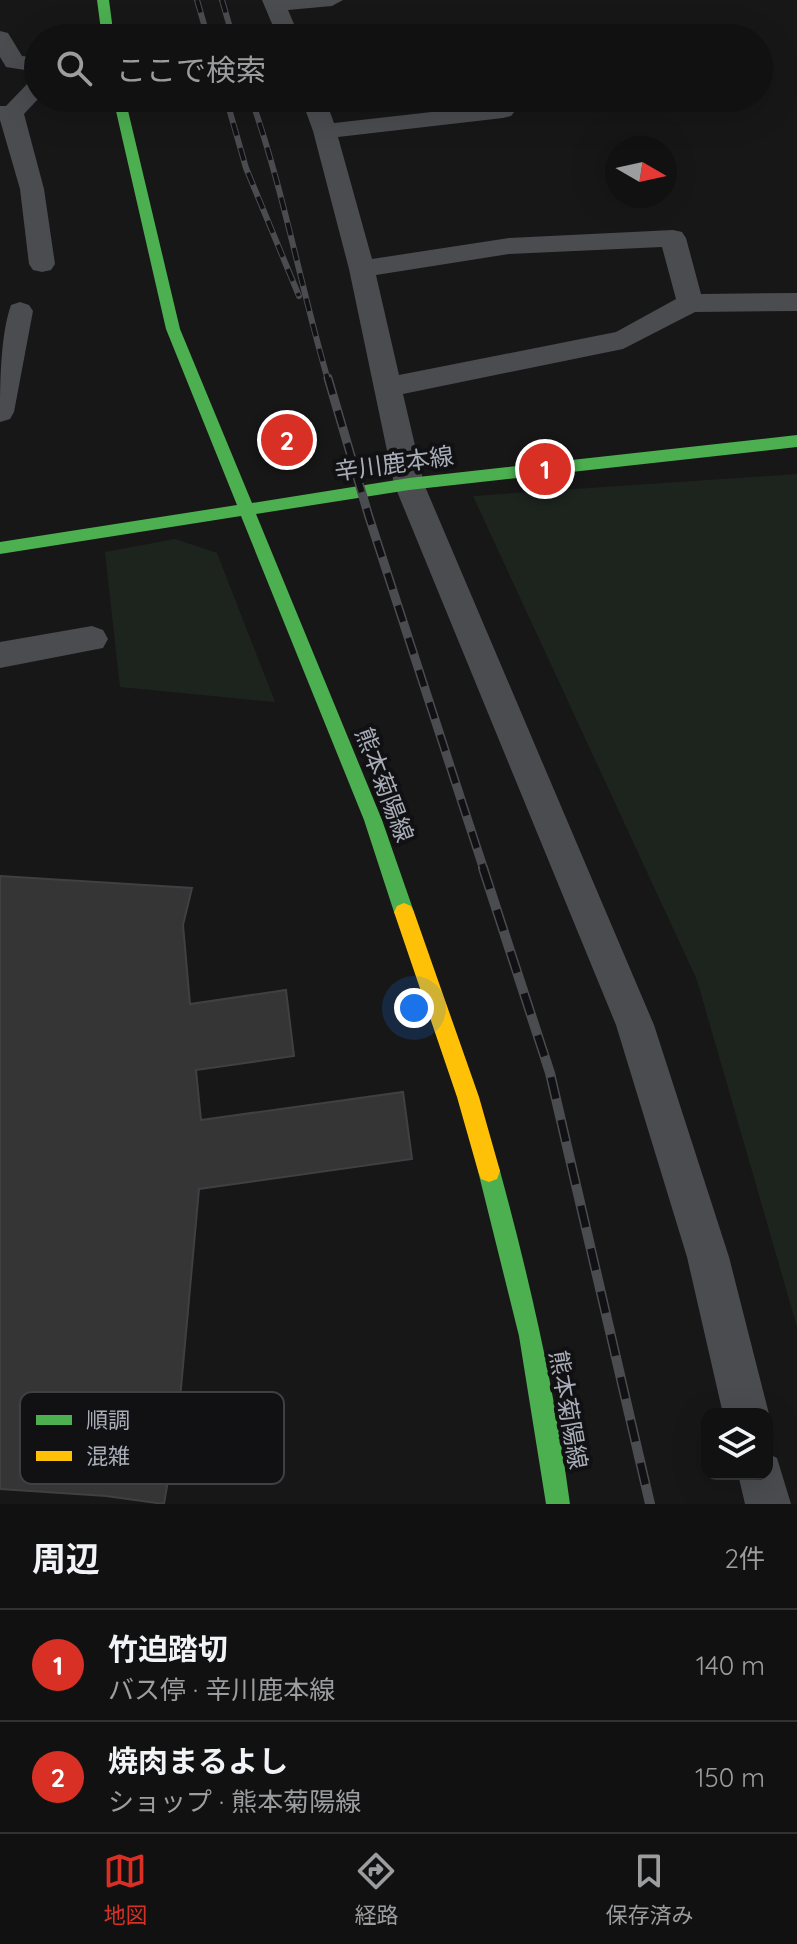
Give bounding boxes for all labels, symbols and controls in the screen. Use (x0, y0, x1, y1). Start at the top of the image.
search box (24, 24, 773, 112)
icon: search (52, 46, 96, 90)
text: ここで検索 (116, 51, 266, 89)
north arrow (605, 136, 677, 208)
pin: 2 (261, 410, 313, 470)
pin: 1 (519, 439, 571, 499)
street label: 辛川鹿本線 (332, 440, 455, 486)
street label: 熊本菊陽線 (349, 723, 420, 846)
your location (394, 988, 434, 1028)
street label: 熊本菊陽線 (544, 1348, 594, 1472)
legend (20, 1392, 284, 1484)
text: 順調 (86, 1406, 130, 1434)
map controls (701, 1408, 773, 1480)
button: layers (701, 1408, 773, 1480)
text: 混雑 (86, 1442, 130, 1470)
text: 周辺 (32, 1537, 100, 1580)
text: 2件 (725, 1542, 765, 1575)
text: 竹迫踏切 (108, 1630, 228, 1668)
text: 1 (53, 1649, 63, 1682)
text: 140 m (696, 1649, 765, 1682)
text: バス停 · 辛川鹿本線 (108, 1673, 335, 1706)
text: 焼肉まるよし (108, 1742, 288, 1780)
text: 2 (51, 1761, 65, 1794)
text: 150 m (695, 1761, 765, 1794)
text: ショップ · 熊本菊陽線 (108, 1785, 361, 1818)
tab: 地図 (103, 1849, 148, 1929)
tab: 経路 (354, 1849, 399, 1929)
tab: 保存済み (605, 1849, 694, 1929)

